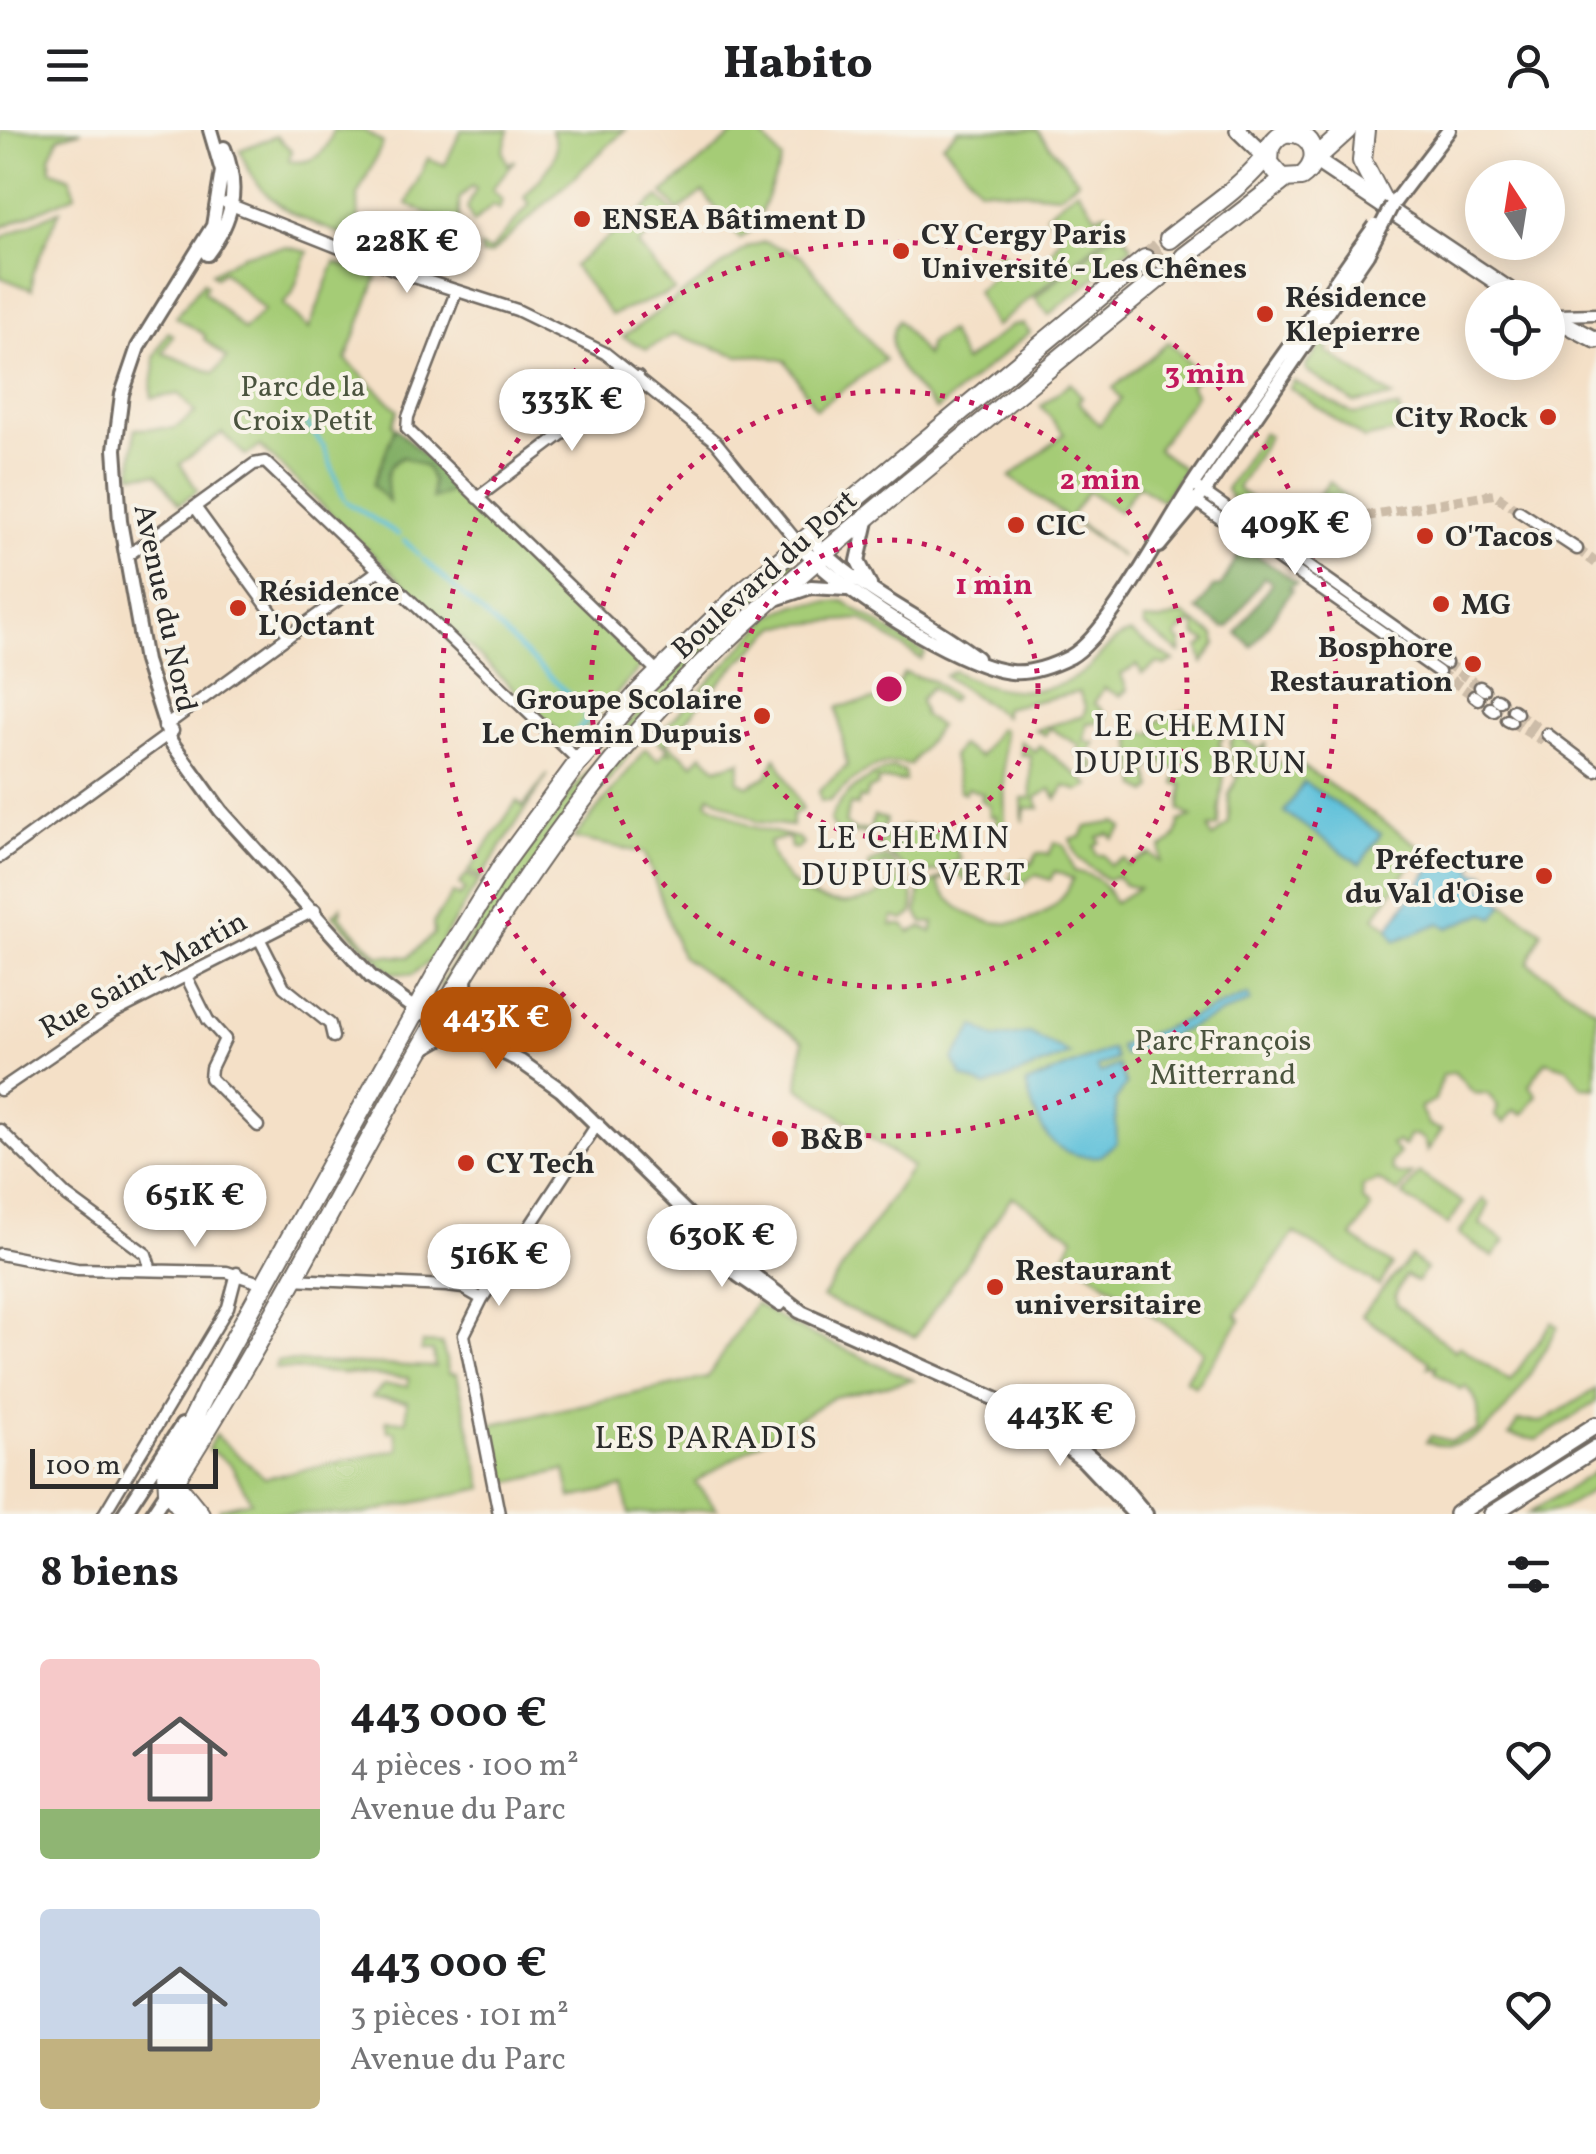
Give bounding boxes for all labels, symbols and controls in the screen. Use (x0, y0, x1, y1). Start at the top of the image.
text: Habito (723, 34, 873, 97)
icon: menu (40, 38, 95, 93)
icon: person (1501, 38, 1556, 93)
north arrow (1465, 160, 1565, 260)
map controls (1465, 160, 1565, 380)
place label: ENSEA Bâtiment D (602, 200, 866, 242)
marker: ENSEA Bâtiment D (571, 208, 593, 230)
pin: 228K € (326, 211, 488, 296)
place label: CY Cergy Paris Université - Les Chênes (921, 215, 1247, 291)
text: 228K € (355, 221, 459, 265)
marker: CY Cergy Paris Université - Les Chênes (890, 240, 912, 262)
place label: Résidence Klepierre (1285, 278, 1427, 354)
button: locate (1465, 280, 1565, 380)
marker: Résidence Klepierre (1254, 303, 1276, 325)
text: 3 min (1165, 354, 1245, 396)
park label: Parc de la Croix Petit (233, 367, 373, 443)
pin: 333K € (491, 369, 653, 454)
text: 333K € (521, 379, 623, 423)
place label: City Rock (1395, 398, 1528, 440)
marker: City Rock (1537, 406, 1559, 428)
text: 2 min (1060, 460, 1140, 502)
street label: Boulevard du Port (663, 481, 867, 670)
pin: 409K € (1214, 493, 1376, 578)
street label: Avenue du Nord (121, 501, 207, 716)
text: 409K € (1240, 503, 1350, 547)
place label: CIC (1036, 506, 1086, 548)
marker: CIC (1005, 514, 1027, 536)
place label: O'Tacos (1445, 517, 1553, 559)
marker: O'Tacos (1414, 525, 1436, 547)
text: 1 min (955, 565, 1033, 607)
place label: Résidence L'Octant (258, 572, 400, 648)
place label: MG (1461, 585, 1511, 627)
marker: MG (1430, 593, 1452, 615)
marker: Résidence L'Octant (227, 597, 249, 619)
place label: Bosphore Restauration (1269, 628, 1453, 704)
marker: Bosphore Restauration (1462, 653, 1484, 675)
centre of rings (871, 671, 907, 707)
place label: Groupe Scolaire Le Chemin Dupuis (482, 680, 742, 756)
marker: Groupe Scolaire Le Chemin Dupuis (751, 705, 773, 727)
district label: LE CHEMIN DUPUIS BRUN (1073, 706, 1309, 787)
district label: LE CHEMIN DUPUIS VERT (801, 818, 1027, 899)
place label: Préfecture du Val d'Oise (1345, 840, 1524, 916)
marker: Préfecture du Val d'Oise (1533, 865, 1555, 887)
street label: Rue Saint-Martin (33, 901, 255, 1050)
pin: 443K € (415, 987, 577, 1072)
text: 443K € (442, 997, 550, 1041)
park label: Parc François Mitterrand (1135, 1021, 1311, 1097)
place label: B&B (800, 1120, 863, 1162)
marker: B&B (769, 1128, 791, 1150)
place label: CY Tech (486, 1144, 595, 1186)
marker: CY Tech (455, 1152, 477, 1174)
pin: 651K € (114, 1165, 276, 1250)
text: 651K € (146, 1175, 244, 1219)
pin: 630K € (641, 1205, 803, 1290)
text: 630K € (669, 1215, 775, 1259)
pin: 516K € (418, 1224, 580, 1309)
text: 516K € (450, 1234, 548, 1278)
place label: Restaurant universitaire (1015, 1251, 1201, 1327)
marker: Restaurant universitaire (984, 1276, 1006, 1298)
pin: 443K € (979, 1384, 1141, 1469)
text: 443K € (1006, 1394, 1114, 1438)
district label: LES PARADIS (594, 1418, 820, 1462)
scale bar (30, 1444, 218, 1488)
text: 100 m (45, 1447, 120, 1486)
text: 8 biens (40, 1545, 179, 1604)
icon: filters (1501, 1547, 1556, 1602)
text: 443 000 € (350, 1686, 547, 1745)
icon: home (120, 1699, 240, 1819)
icon: heart (1501, 1732, 1556, 1787)
text: 4 pièces · 100 m² (350, 1745, 579, 1789)
text: Avenue du Parc (350, 1789, 566, 1833)
text: 443 000 € (350, 1936, 547, 1995)
icon: home (120, 1949, 240, 2069)
icon: heart (1501, 1982, 1556, 2037)
text: 3 pièces · 101 m² (350, 1995, 569, 2039)
text: Avenue du Parc (350, 2039, 566, 2083)

